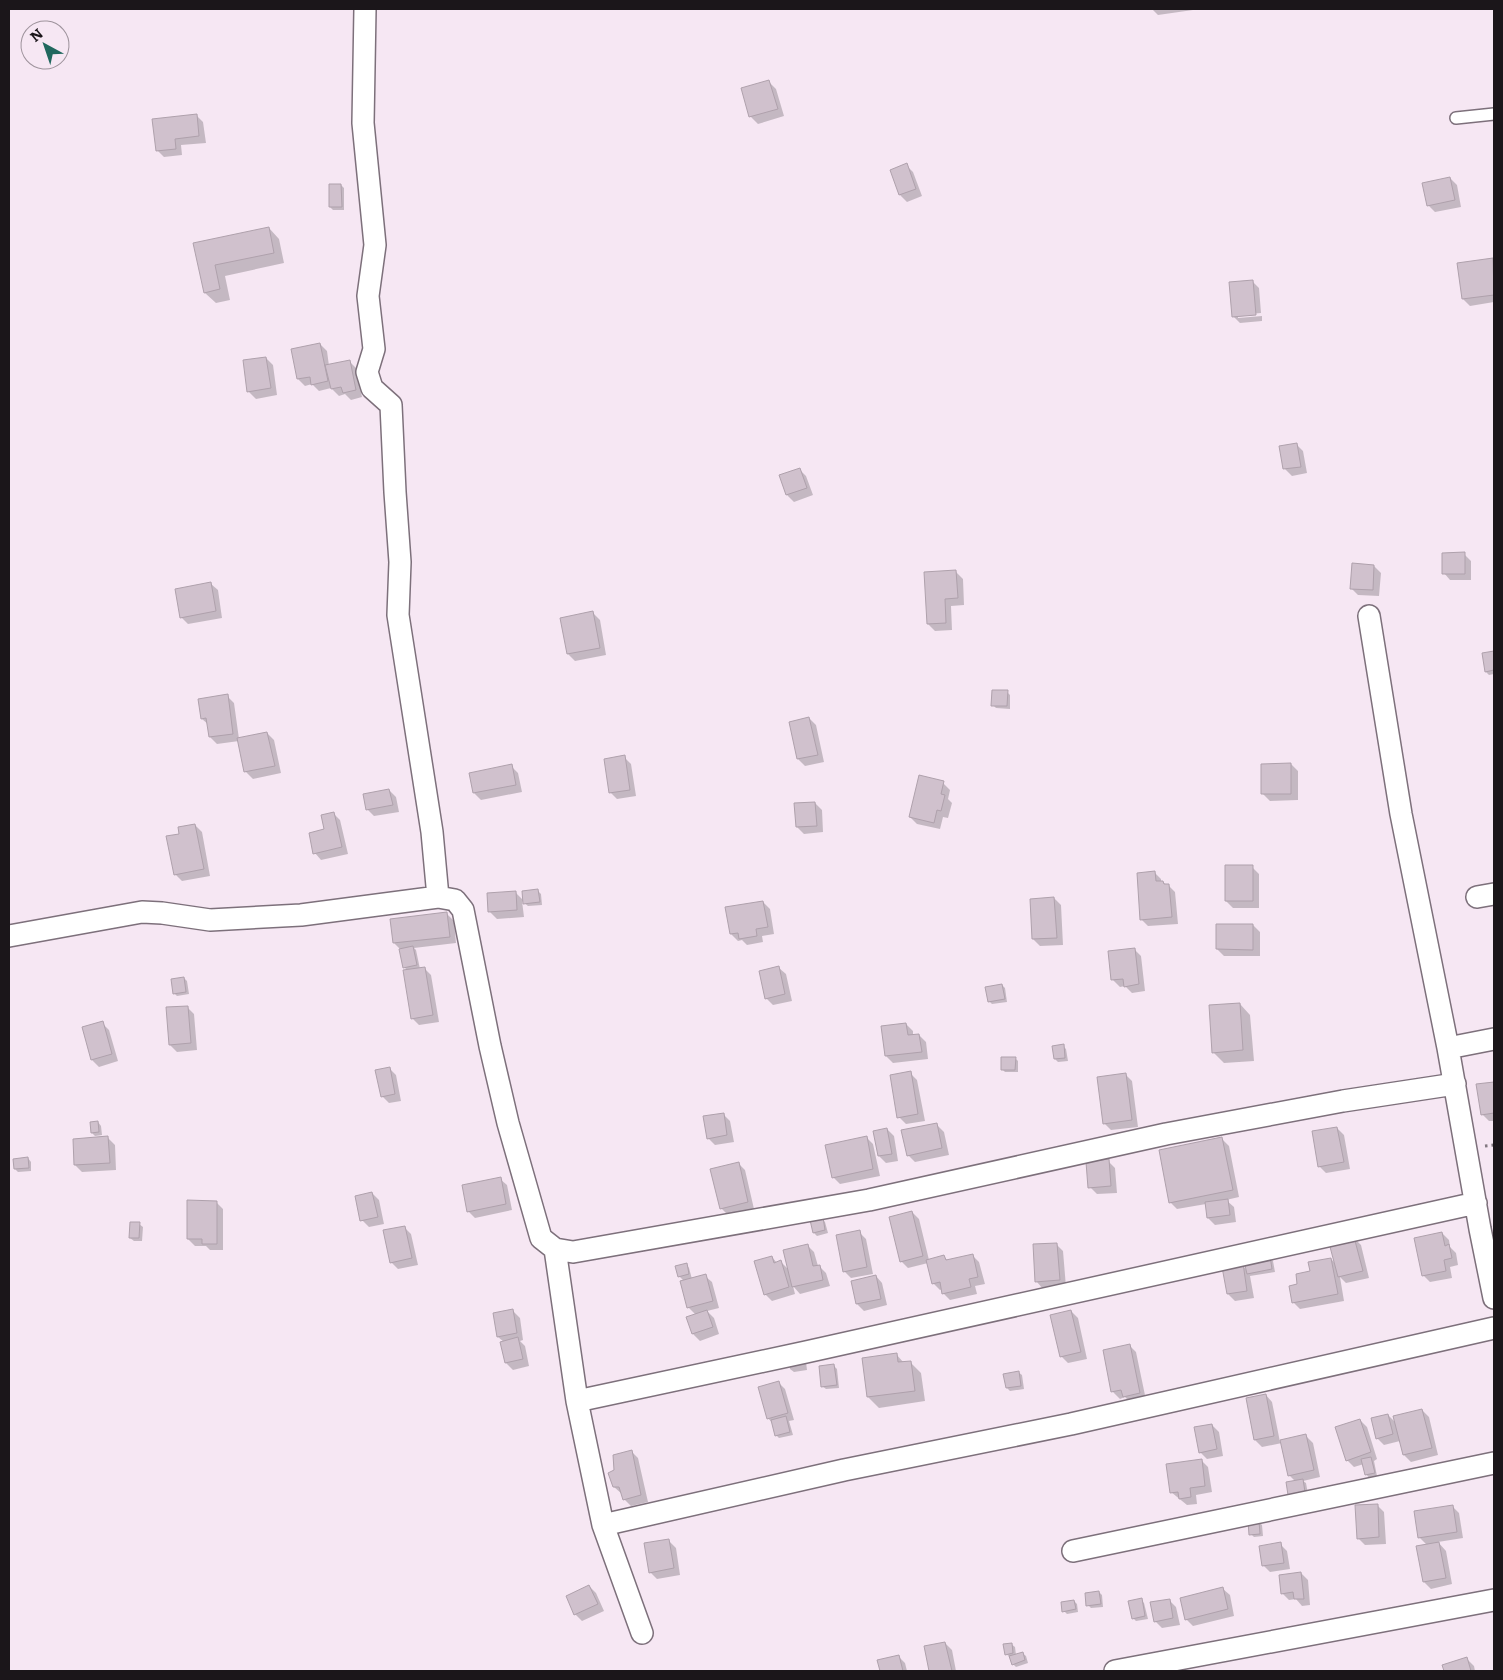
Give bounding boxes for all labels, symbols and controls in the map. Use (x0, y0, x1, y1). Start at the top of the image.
north arrow (20, 20, 70, 70)
text: N (25, 23, 47, 46)

